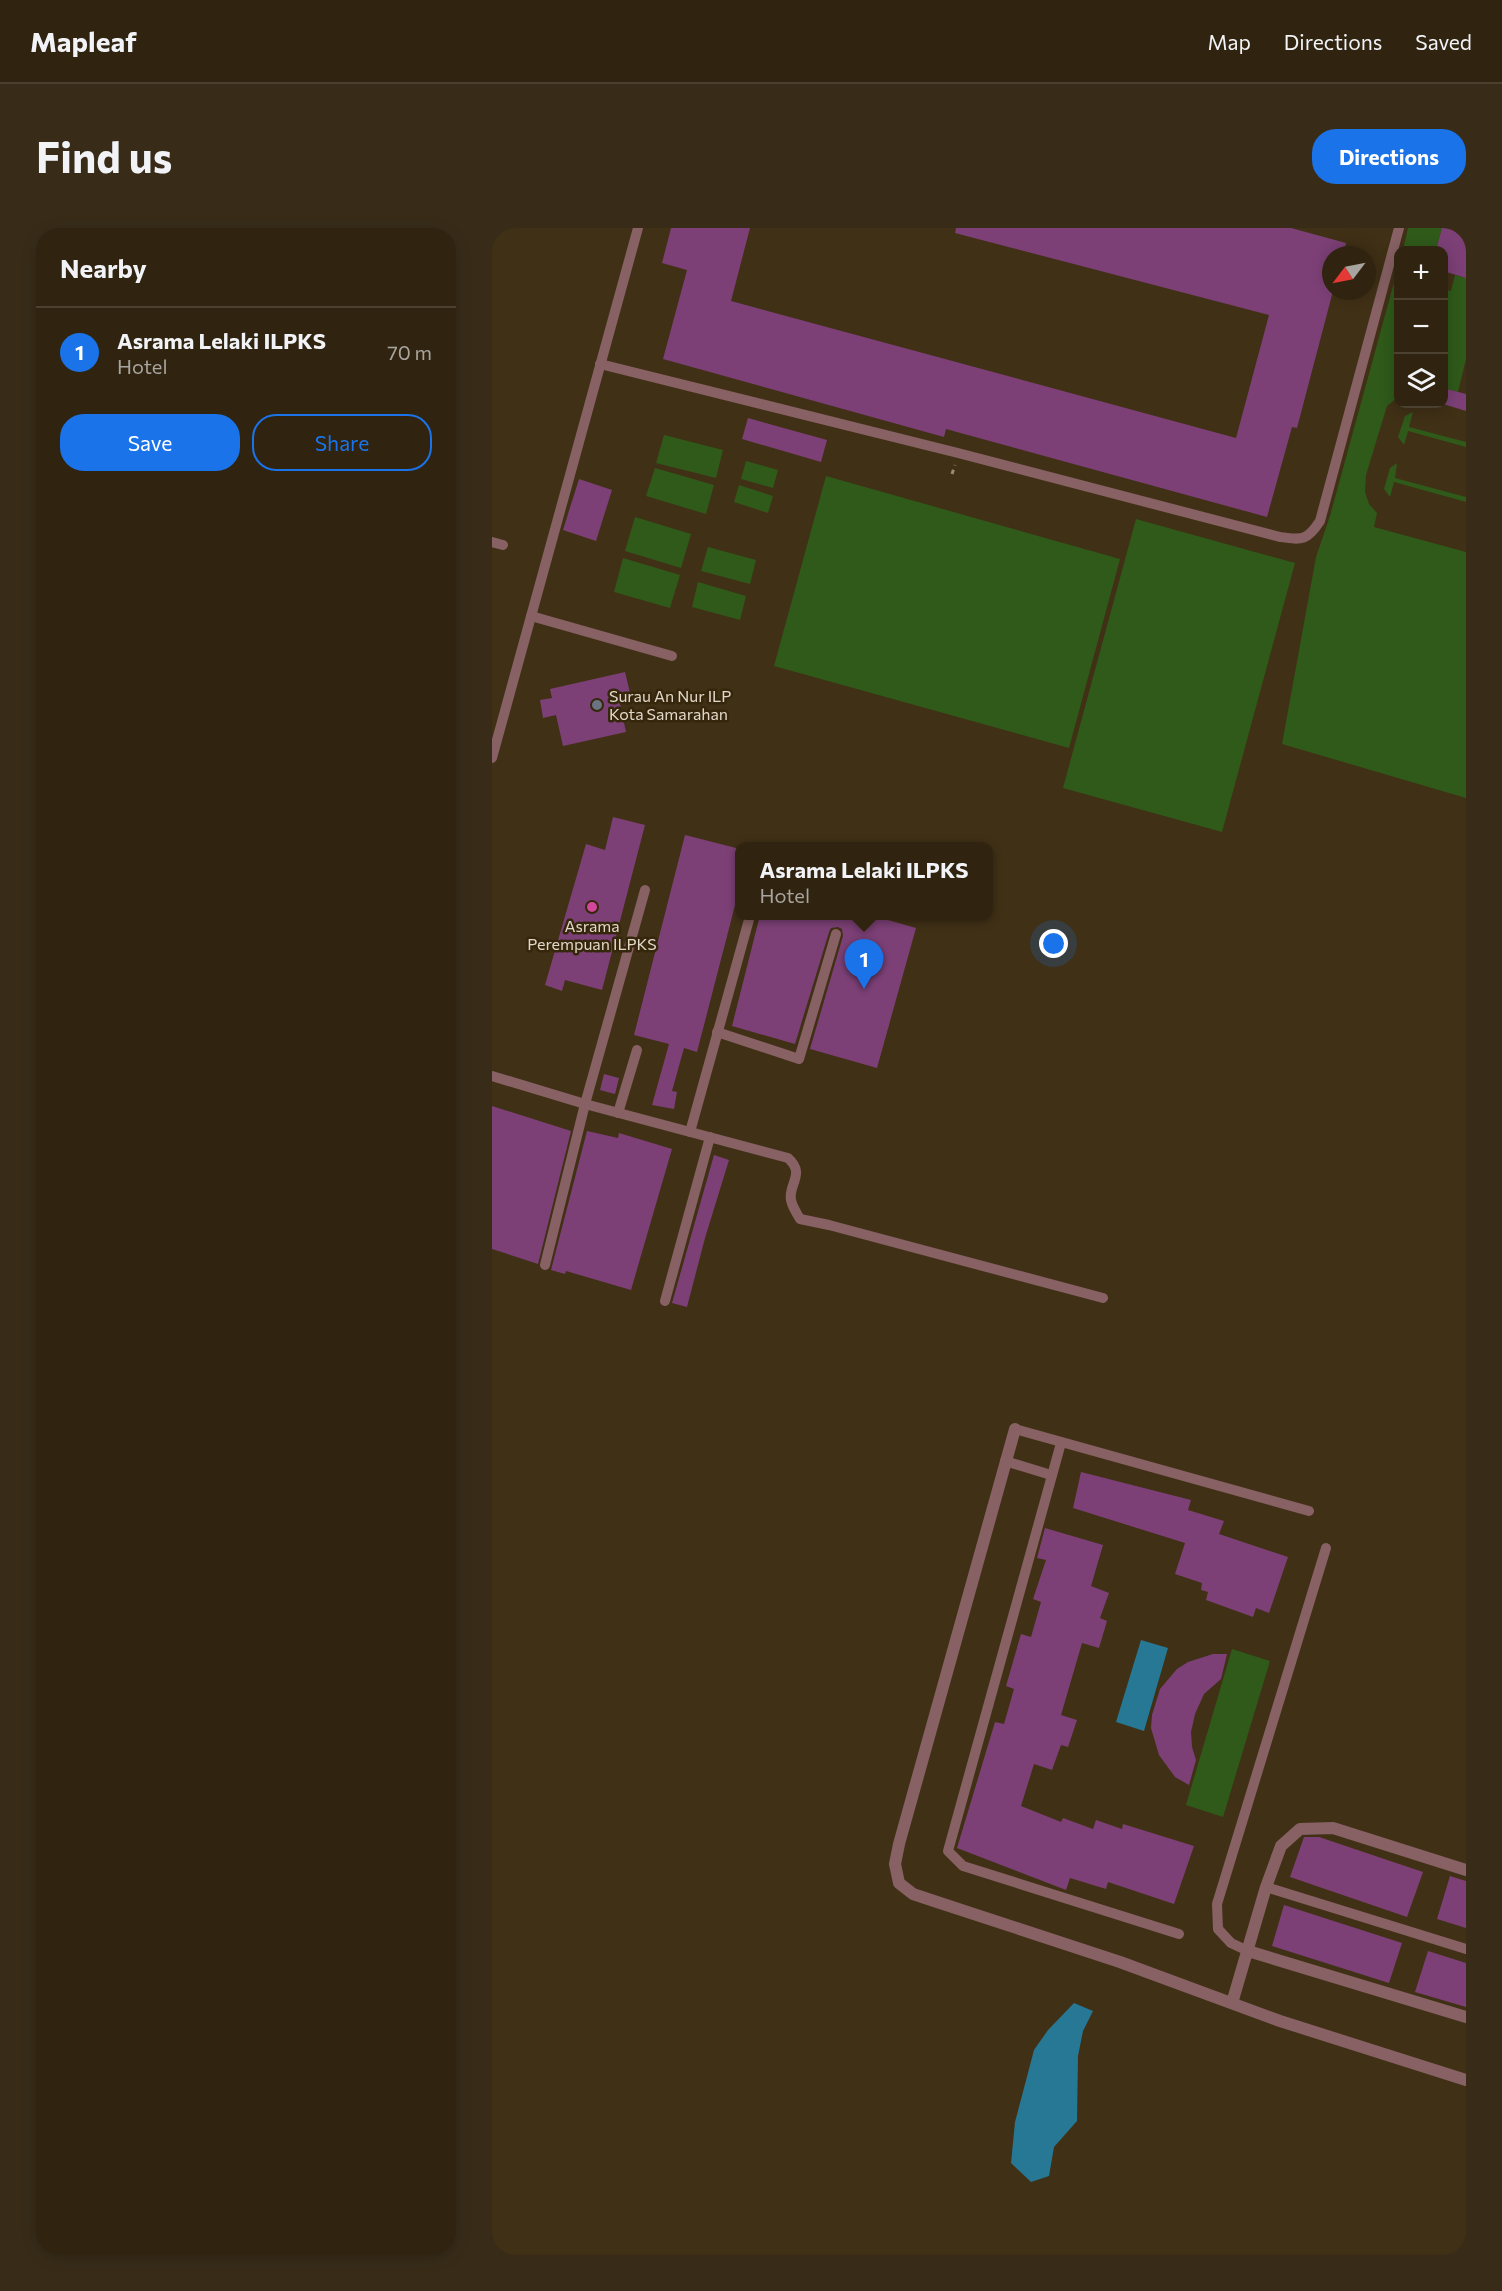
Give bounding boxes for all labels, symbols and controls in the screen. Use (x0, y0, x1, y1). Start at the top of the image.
text: Mapleaf (30, 24, 137, 58)
text: Map (1208, 29, 1251, 54)
text: Directions (1284, 29, 1382, 54)
text: Saved (1415, 29, 1472, 54)
button: Directions (1312, 129, 1466, 184)
text: Find us (36, 130, 172, 182)
north arrow (1322, 246, 1376, 300)
map controls (1394, 246, 1448, 408)
button: + (1394, 246, 1448, 300)
text: Nearby (60, 252, 147, 283)
button: − (1394, 300, 1448, 354)
text: Asrama Lelaki ILPKS (117, 327, 326, 354)
text: 1 (75, 340, 84, 364)
text: 70 m (387, 340, 432, 364)
text: Hotel (117, 354, 167, 378)
button: layers (1394, 354, 1448, 408)
button: Save (60, 414, 240, 471)
button: Share (252, 414, 432, 471)
place label: Surau An Nur ILP Kota Samarahan (609, 686, 731, 723)
marker: Surau An Nur ILP Kota Samarahan (590, 698, 604, 712)
popup (735, 842, 993, 920)
text: Asrama Lelaki ILPKS (760, 856, 968, 883)
text: Hotel (760, 883, 810, 907)
marker: Asrama Perempuan ILPKS (585, 900, 599, 914)
place label: Asrama Perempuan ILPKS (527, 916, 657, 953)
your location (1039, 929, 1068, 958)
pin: 1 (844, 940, 884, 989)

